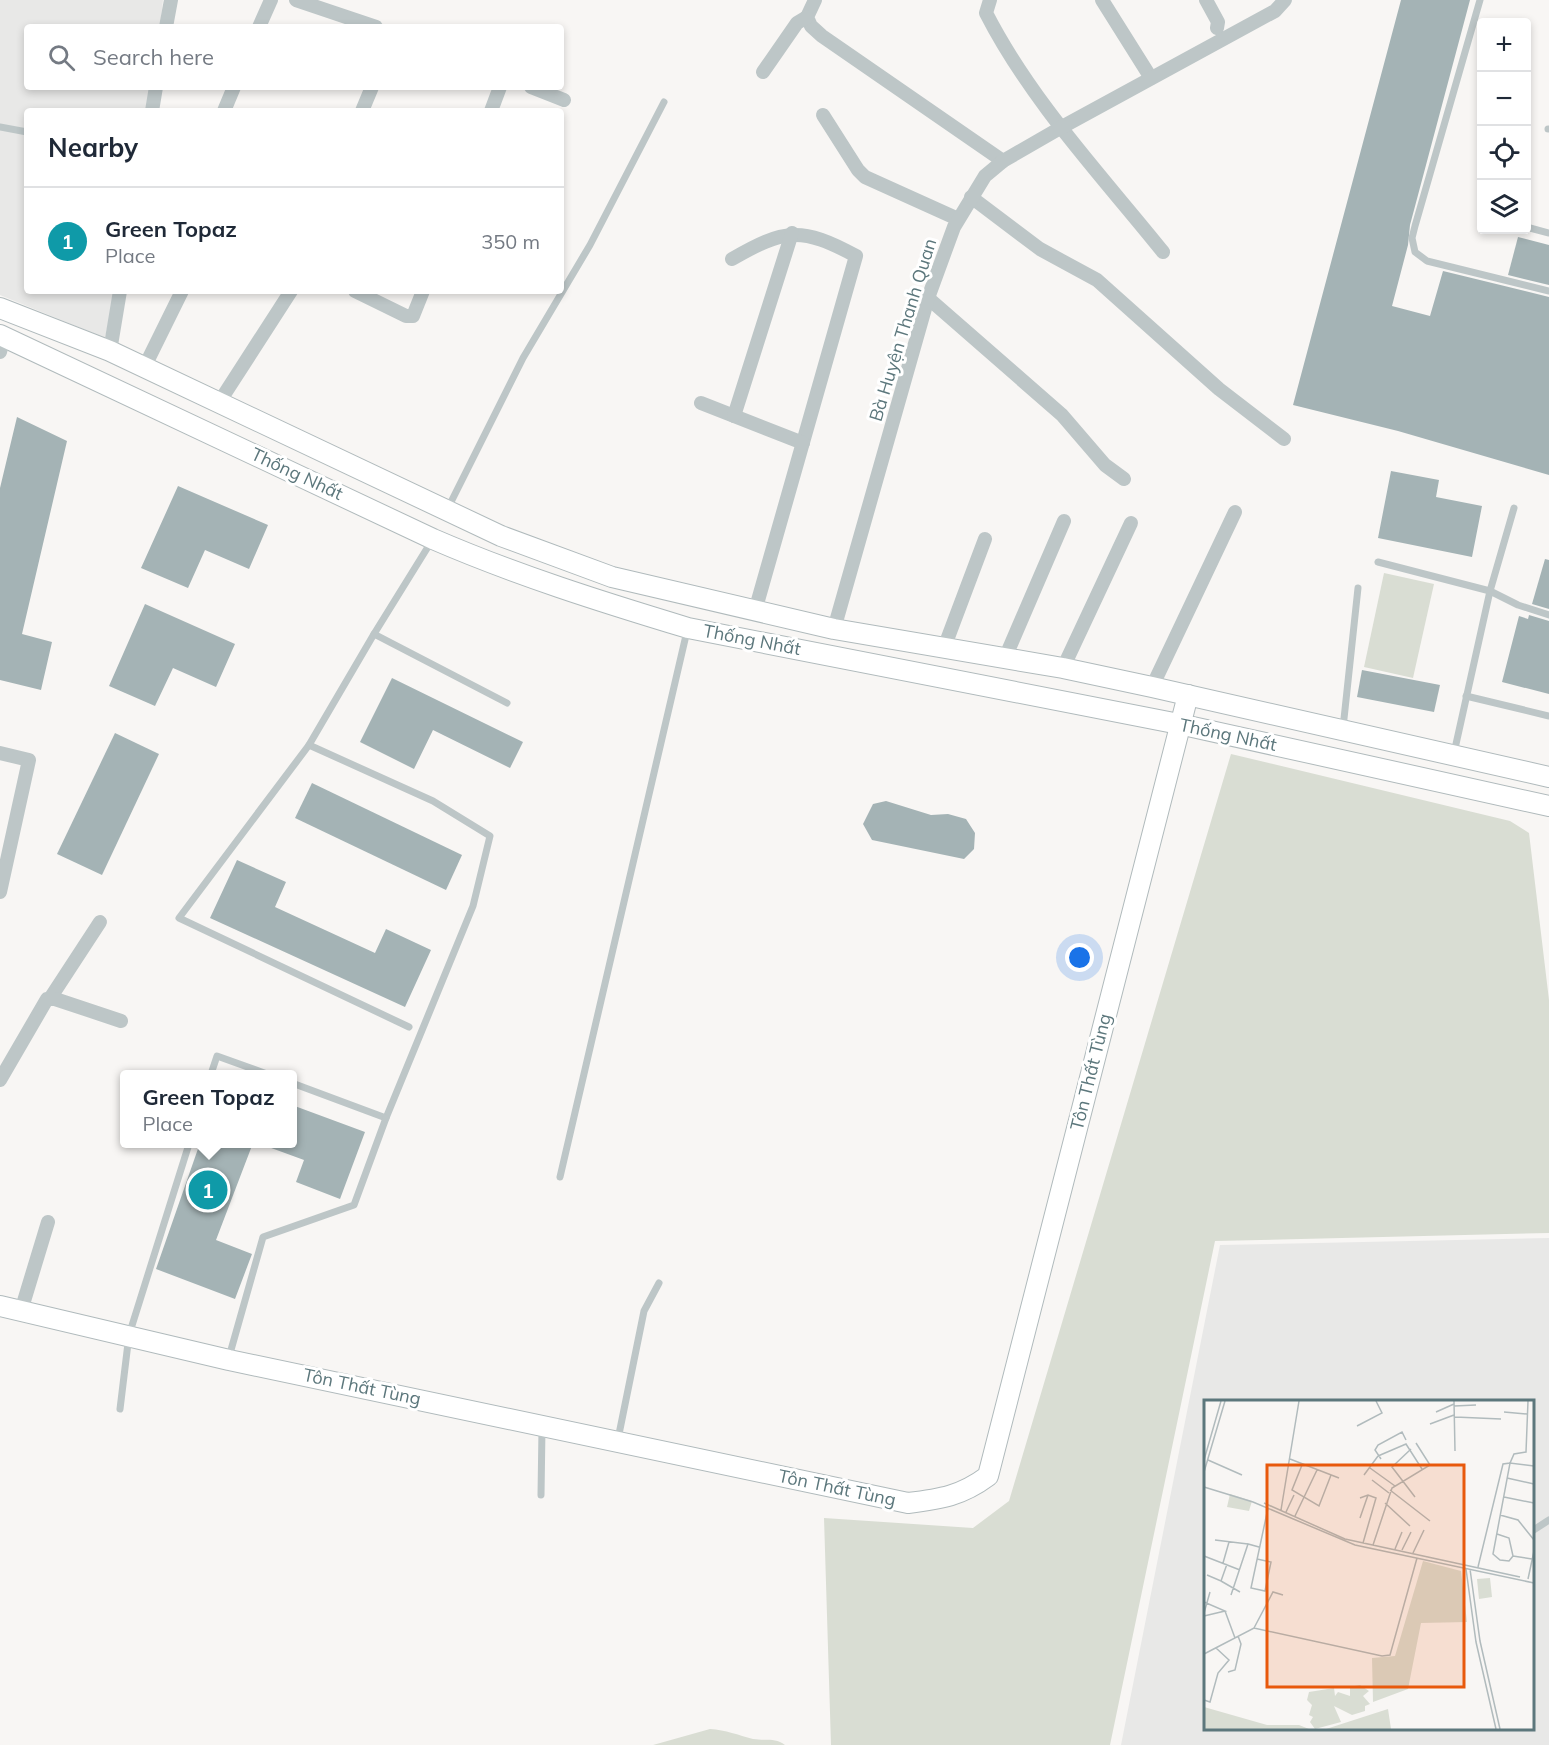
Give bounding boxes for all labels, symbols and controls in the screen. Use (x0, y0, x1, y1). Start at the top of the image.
map controls (1477, 18, 1531, 234)
button: + (1477, 18, 1531, 72)
search box (24, 24, 564, 90)
icon: search (45, 41, 78, 74)
text: Search here (93, 43, 214, 71)
button: − (1477, 72, 1531, 126)
button: locate (1477, 126, 1531, 180)
text: Nearby (48, 131, 138, 164)
button: layers (1477, 180, 1531, 234)
text: Green Topaz (105, 215, 237, 243)
text: 1 (62, 229, 74, 254)
text: 350 m (481, 229, 540, 254)
street label: Bà Huyện Thanh Quan (864, 236, 941, 424)
text: Place (105, 243, 155, 268)
street label: Thống Nhất (248, 442, 347, 505)
street label: Thống Nhất (701, 619, 803, 660)
street label: Thống Nhất (1177, 713, 1279, 756)
your location (1065, 943, 1094, 972)
street label: Tôn Thất Tùng (1065, 1011, 1116, 1133)
popup (120, 1070, 297, 1148)
text: Green Topaz (143, 1083, 274, 1111)
text: Place (143, 1111, 193, 1136)
pin: 1 (188, 1168, 228, 1212)
street label: Tôn Thất Tùng (301, 1363, 423, 1410)
inset map (1204, 1400, 1534, 1730)
street label: Tôn Thất Tùng (776, 1464, 898, 1511)

